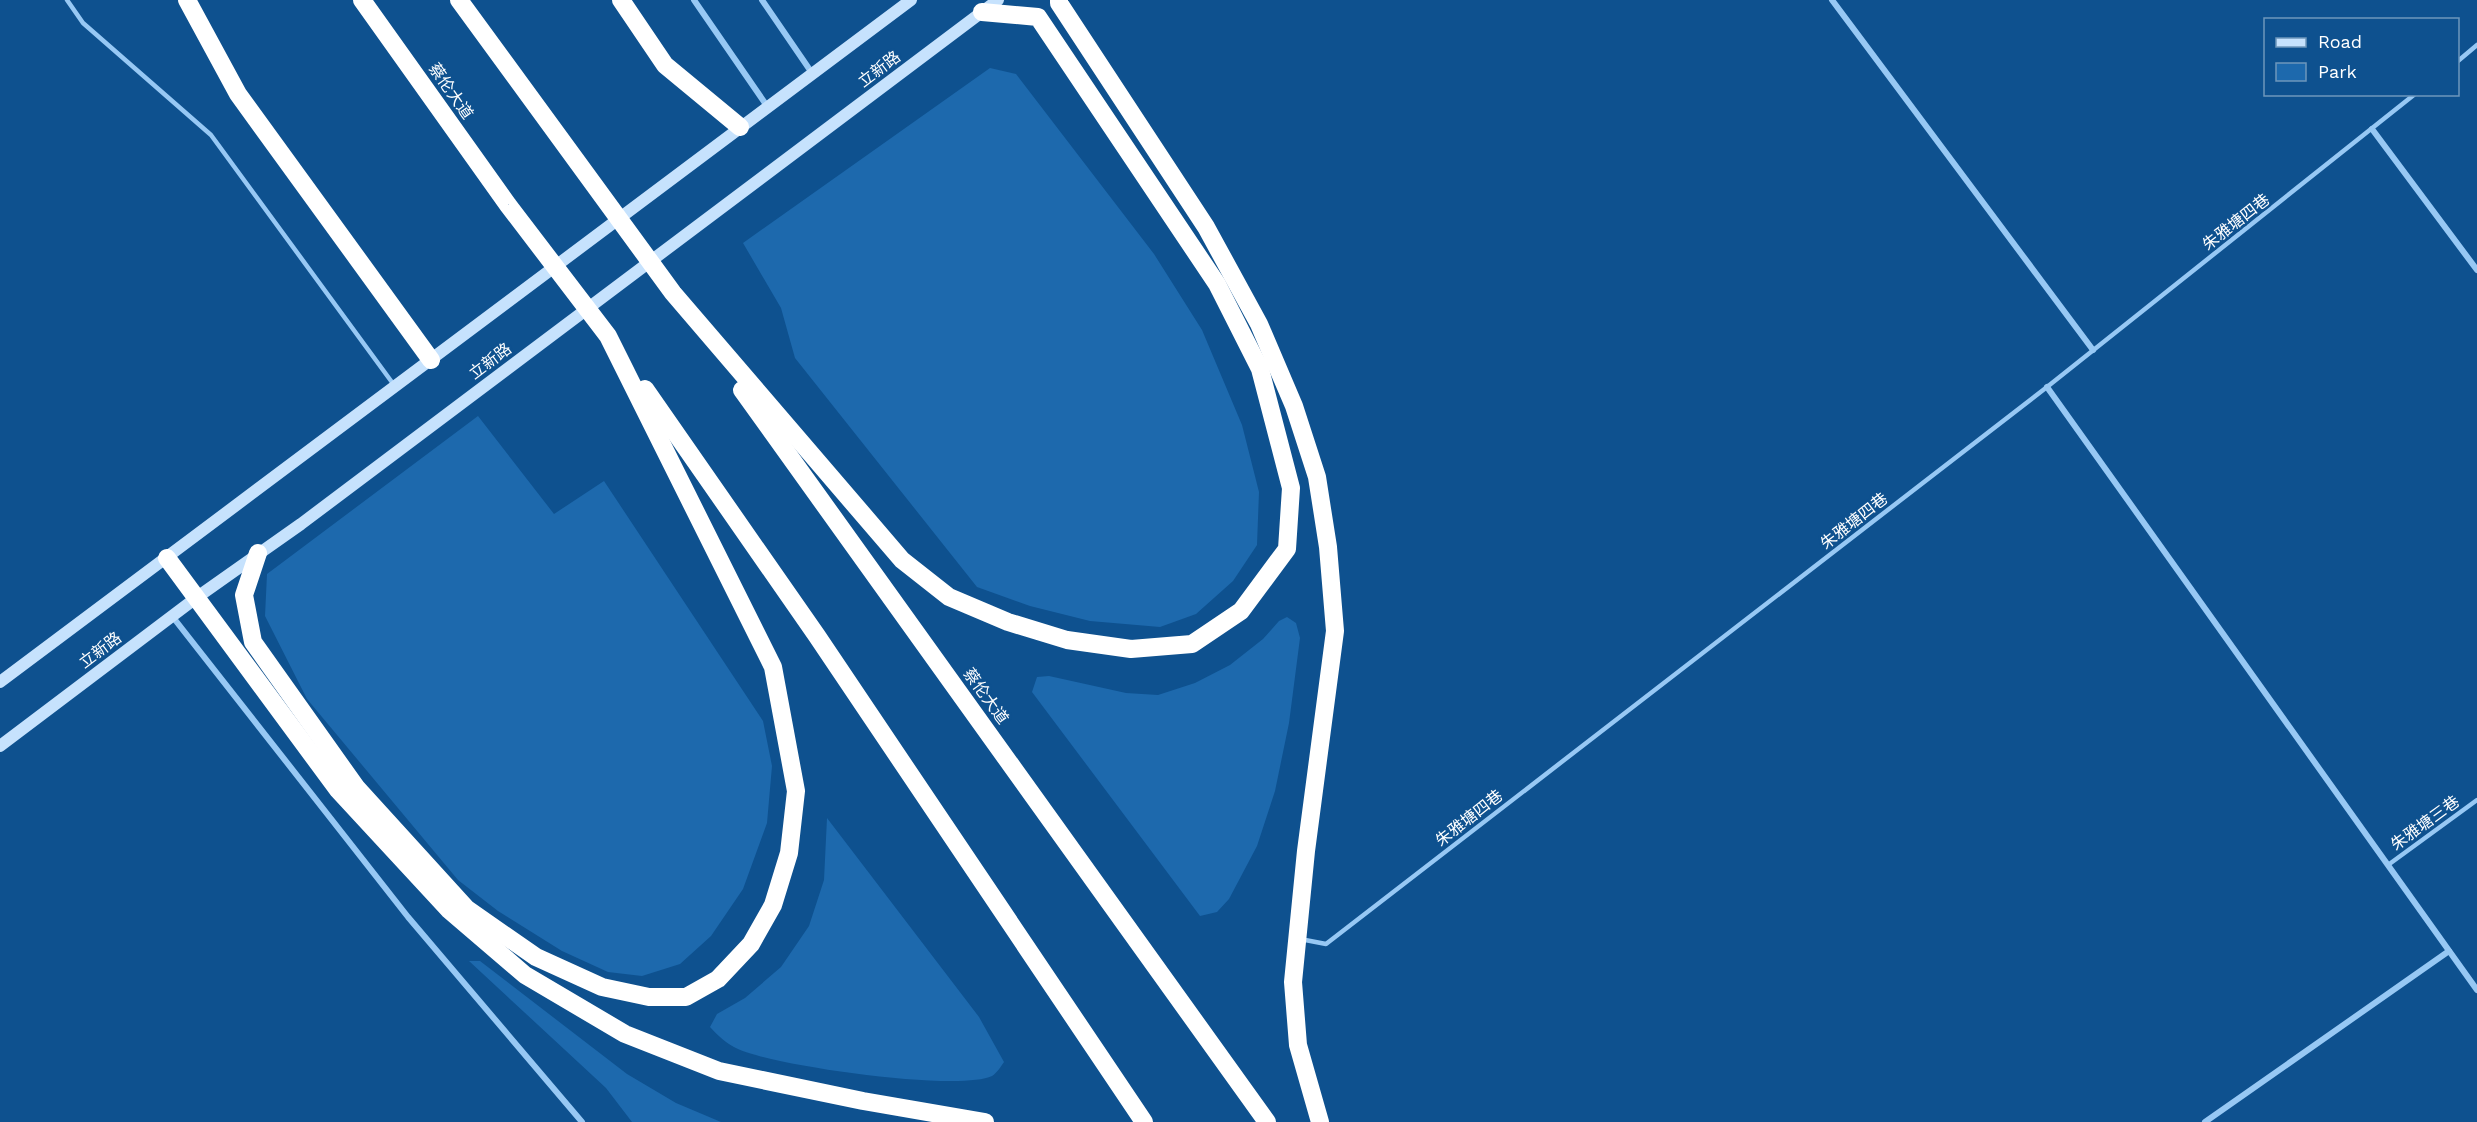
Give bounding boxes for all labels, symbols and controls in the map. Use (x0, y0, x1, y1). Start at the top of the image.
legend (2264, 18, 2459, 96)
text: Road (2318, 31, 2362, 52)
street label: 立新路 (854, 47, 904, 91)
street label: 蔡伦大道 (425, 59, 477, 123)
text: Park (2318, 61, 2357, 82)
street label: 朱雅塘四巷 (2199, 190, 2273, 254)
street label: 立新路 (465, 339, 515, 383)
street label: 朱雅塘四巷 (1817, 489, 1891, 553)
street label: 立新路 (75, 628, 125, 672)
street label: 蔡伦大道 (960, 665, 1012, 727)
street label: 朱雅塘四巷 (1432, 786, 1506, 850)
street label: 朱雅塘三巷 (2387, 792, 2463, 854)

